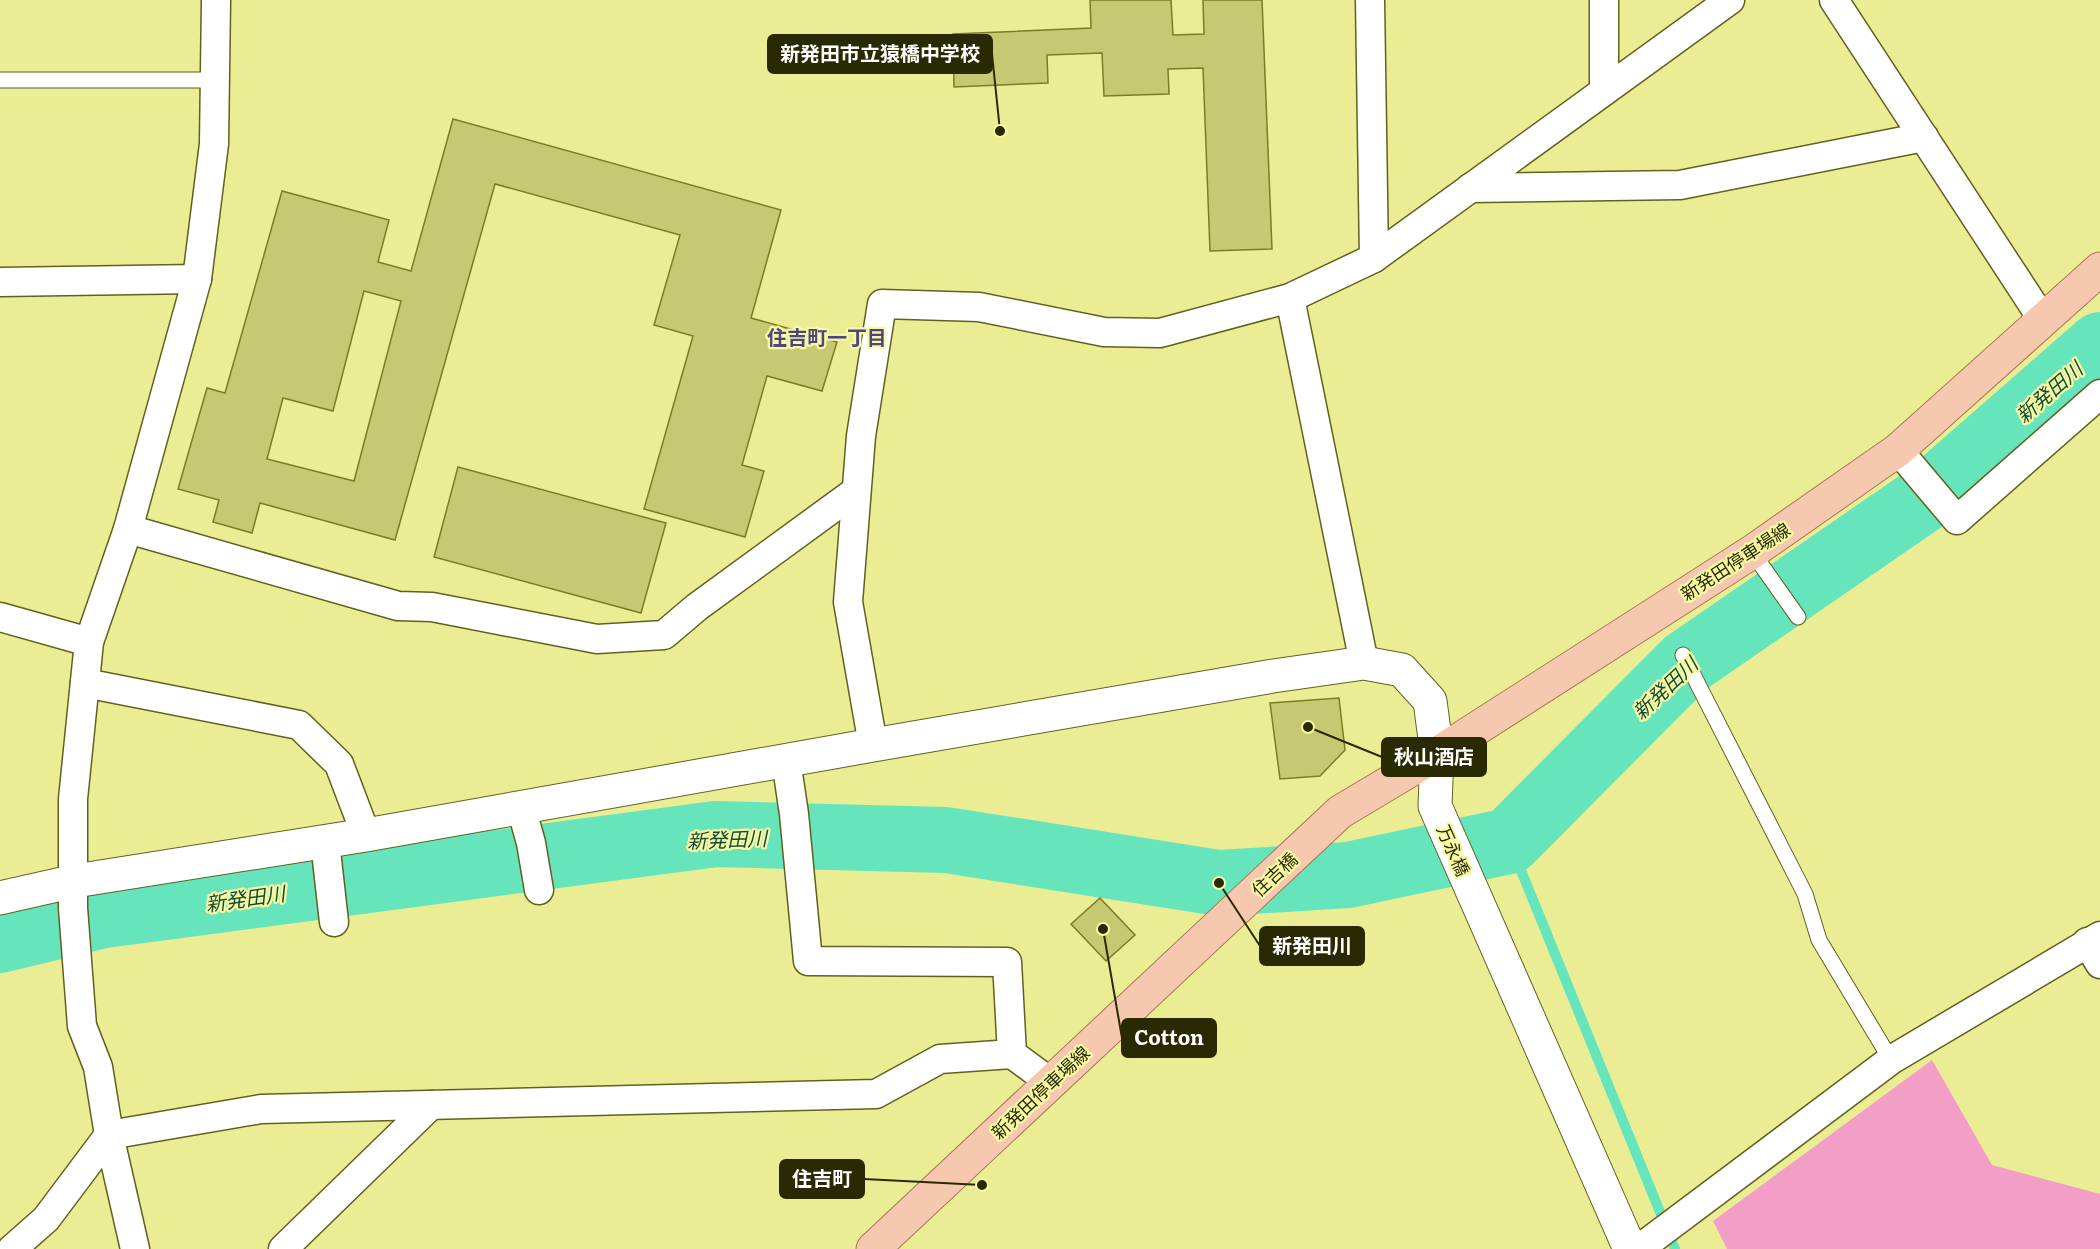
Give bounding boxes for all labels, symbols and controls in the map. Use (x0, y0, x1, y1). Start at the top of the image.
callout: 新発田市立猿橋中学校 (768, 35, 992, 73)
text: 新発田市立猿橋中学校 (780, 37, 980, 67)
district label: 住吉町一丁目 (767, 321, 887, 351)
water label: 新発田川 (2008, 352, 2090, 429)
street label: 新発田停車場線 (1675, 515, 1795, 607)
water label: 新発田川 (1625, 647, 1705, 725)
callout: 秋山酒店 (1382, 738, 1486, 776)
text: 秋山酒店 (1394, 740, 1474, 770)
street label: 万永橋 (1431, 820, 1477, 880)
water label: 新発田川 (687, 822, 769, 854)
street label: 住吉橋 (1245, 846, 1303, 902)
water label: 新発田川 (203, 876, 289, 917)
callout: 新発田川 (1260, 927, 1364, 965)
text: 新発田川 (1272, 929, 1352, 959)
callout: Cotton (1122, 1019, 1216, 1057)
text: Cotton (1134, 1021, 1204, 1051)
street label: 新発田停車場線 (985, 1039, 1095, 1145)
callout: 住吉町 (780, 1160, 864, 1198)
text: 住吉町 (792, 1162, 852, 1192)

